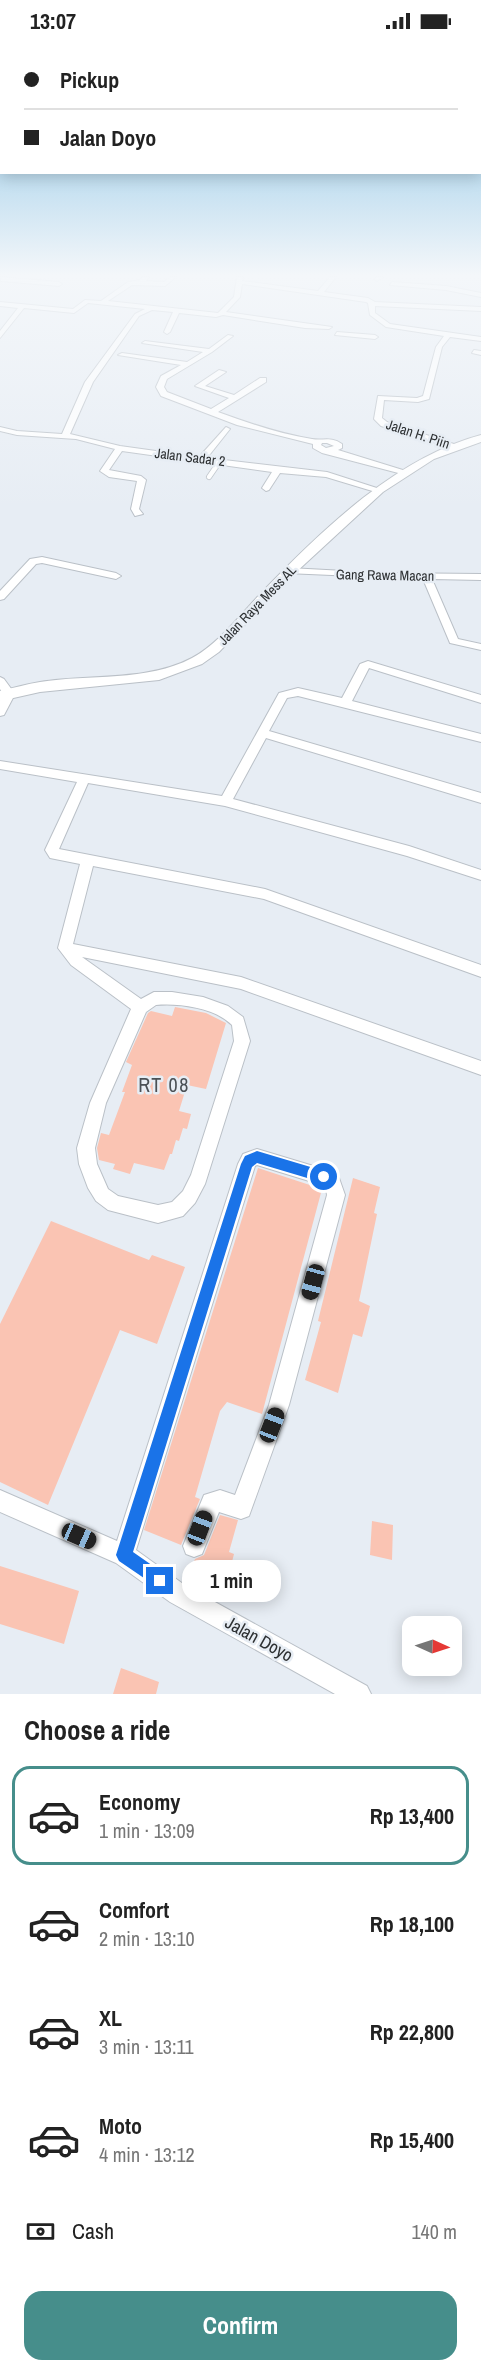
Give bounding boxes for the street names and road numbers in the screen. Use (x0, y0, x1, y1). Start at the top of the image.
street label: Jalan H. Piin (384, 415, 452, 453)
street label: Jalan Sadar 2 (154, 444, 226, 470)
street label: Jalan Raya Mess AL (214, 561, 300, 649)
street label: Gang Rawa Macan (336, 565, 434, 585)
street label: Jalan Doyo (221, 1610, 298, 1667)

